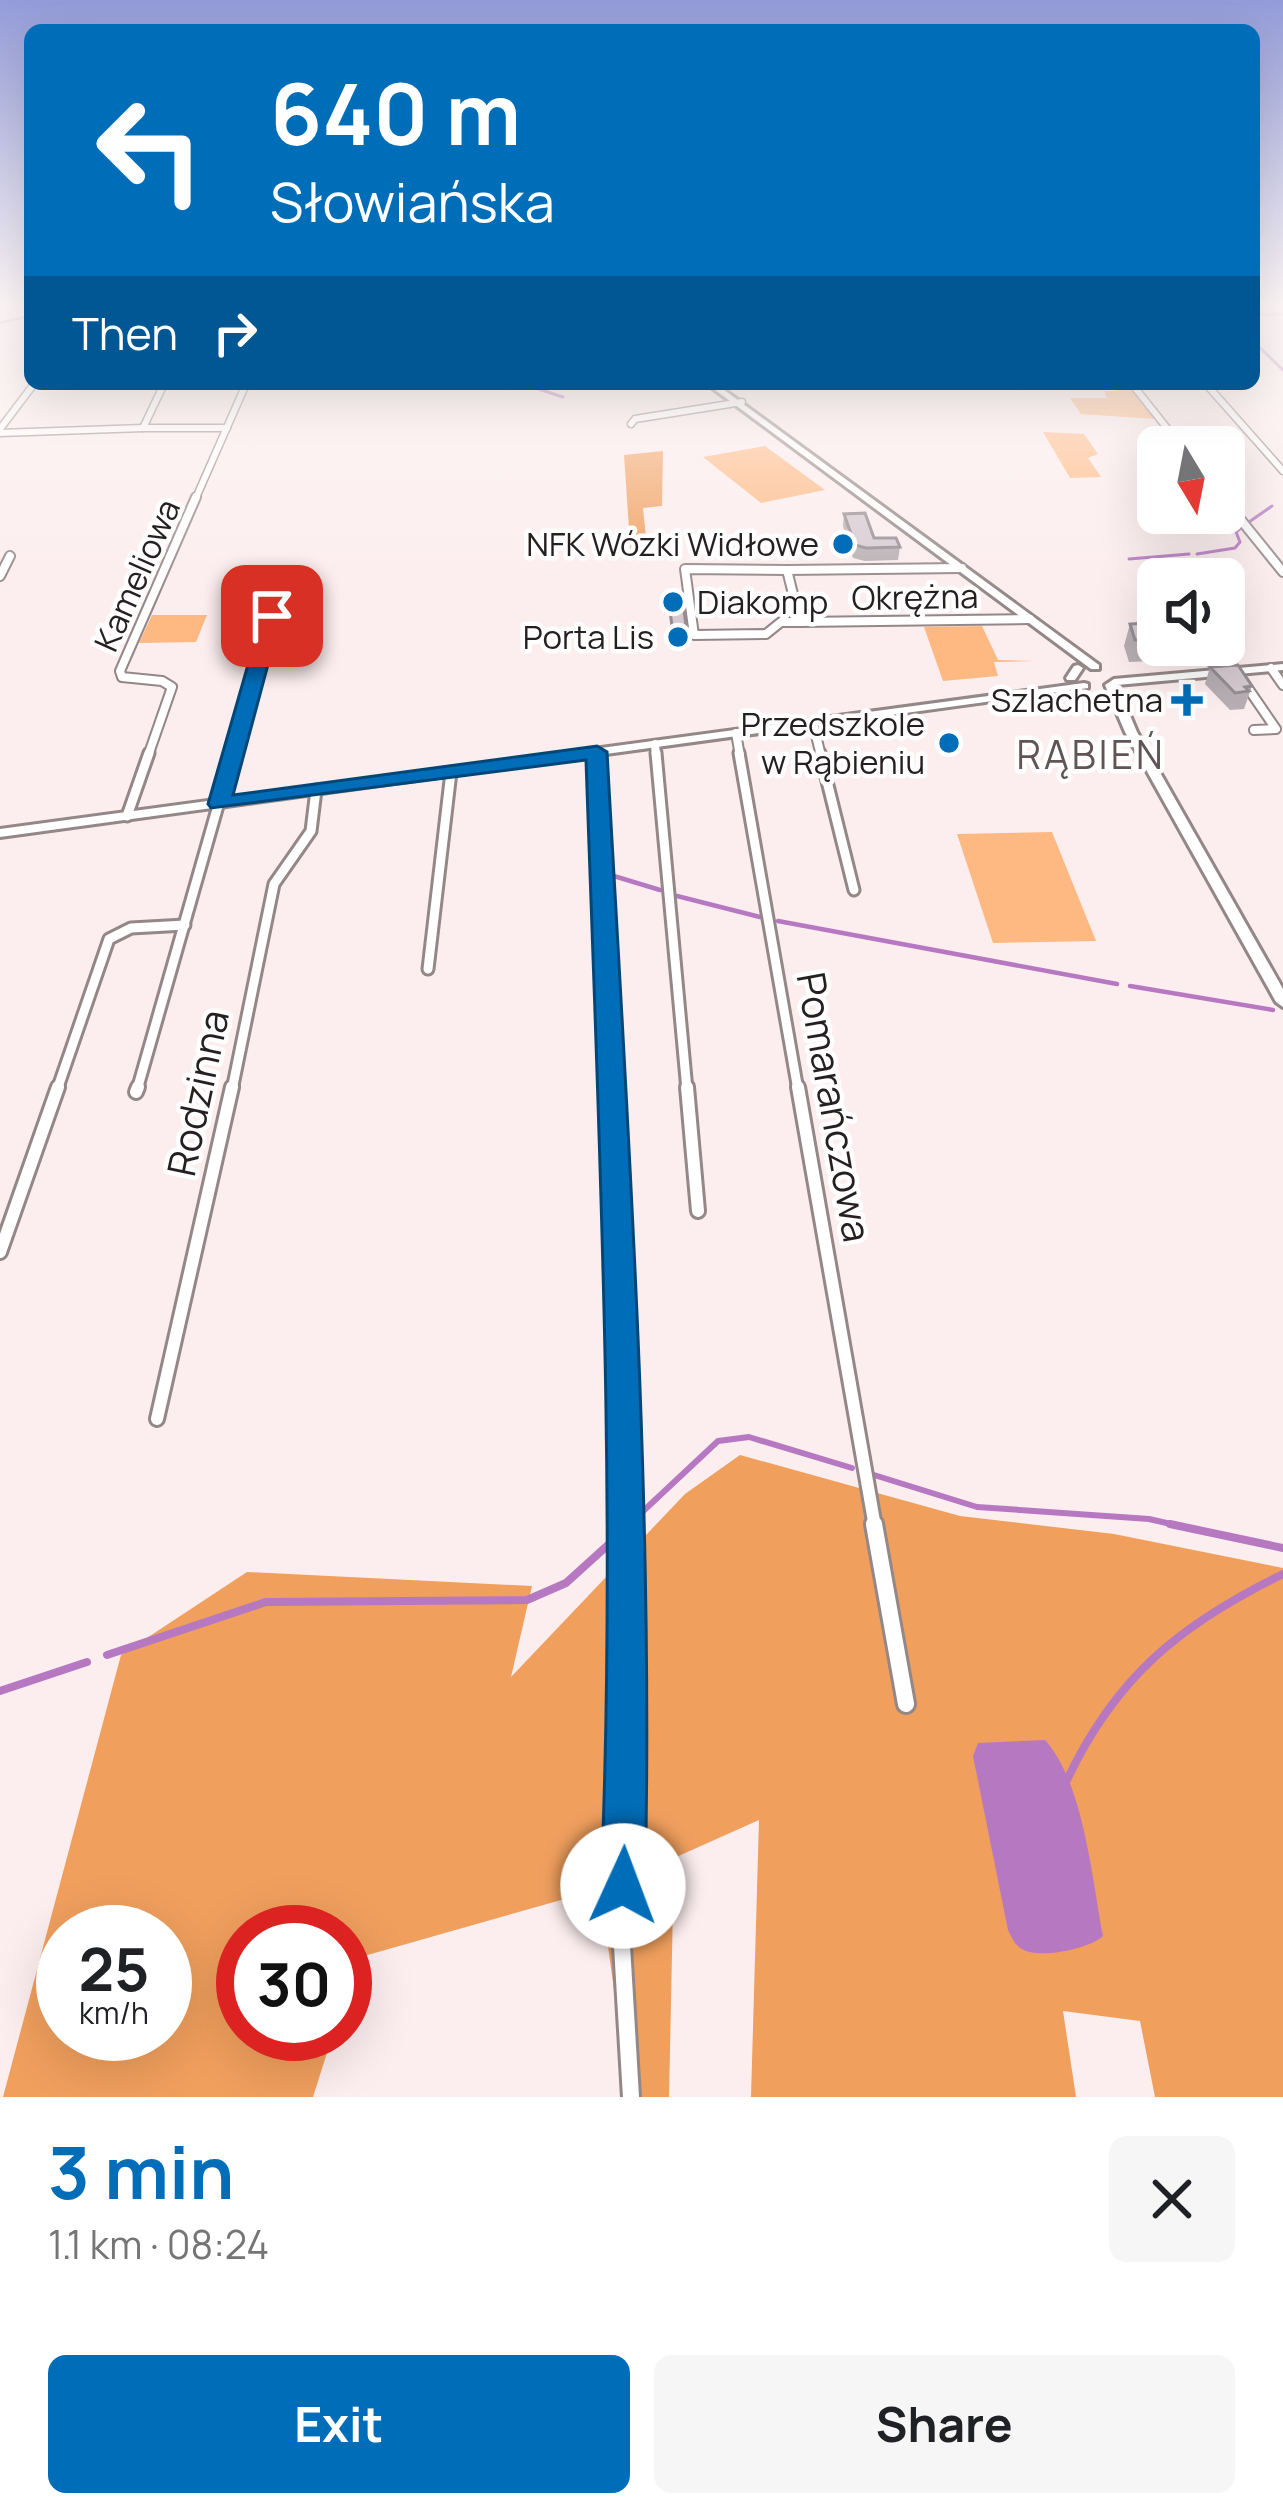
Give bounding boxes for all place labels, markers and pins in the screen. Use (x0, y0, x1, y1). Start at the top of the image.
place label: NFK Wózki Widłowe (526, 521, 819, 566)
marker: NFK Wózki Widłowe (830, 531, 856, 557)
pin (221, 565, 323, 667)
place label: Diakomp (697, 579, 828, 624)
marker: Diakomp (660, 589, 686, 615)
place label: Porta Lis (523, 614, 654, 659)
marker: Porta Lis (665, 624, 691, 650)
place label: Szlachetna (991, 677, 1163, 722)
marker: Szlachetna (1174, 687, 1200, 713)
place label: Przedszkole w Rąbieniu (741, 701, 925, 784)
marker: Przedszkole w Rąbieniu (936, 730, 962, 756)

